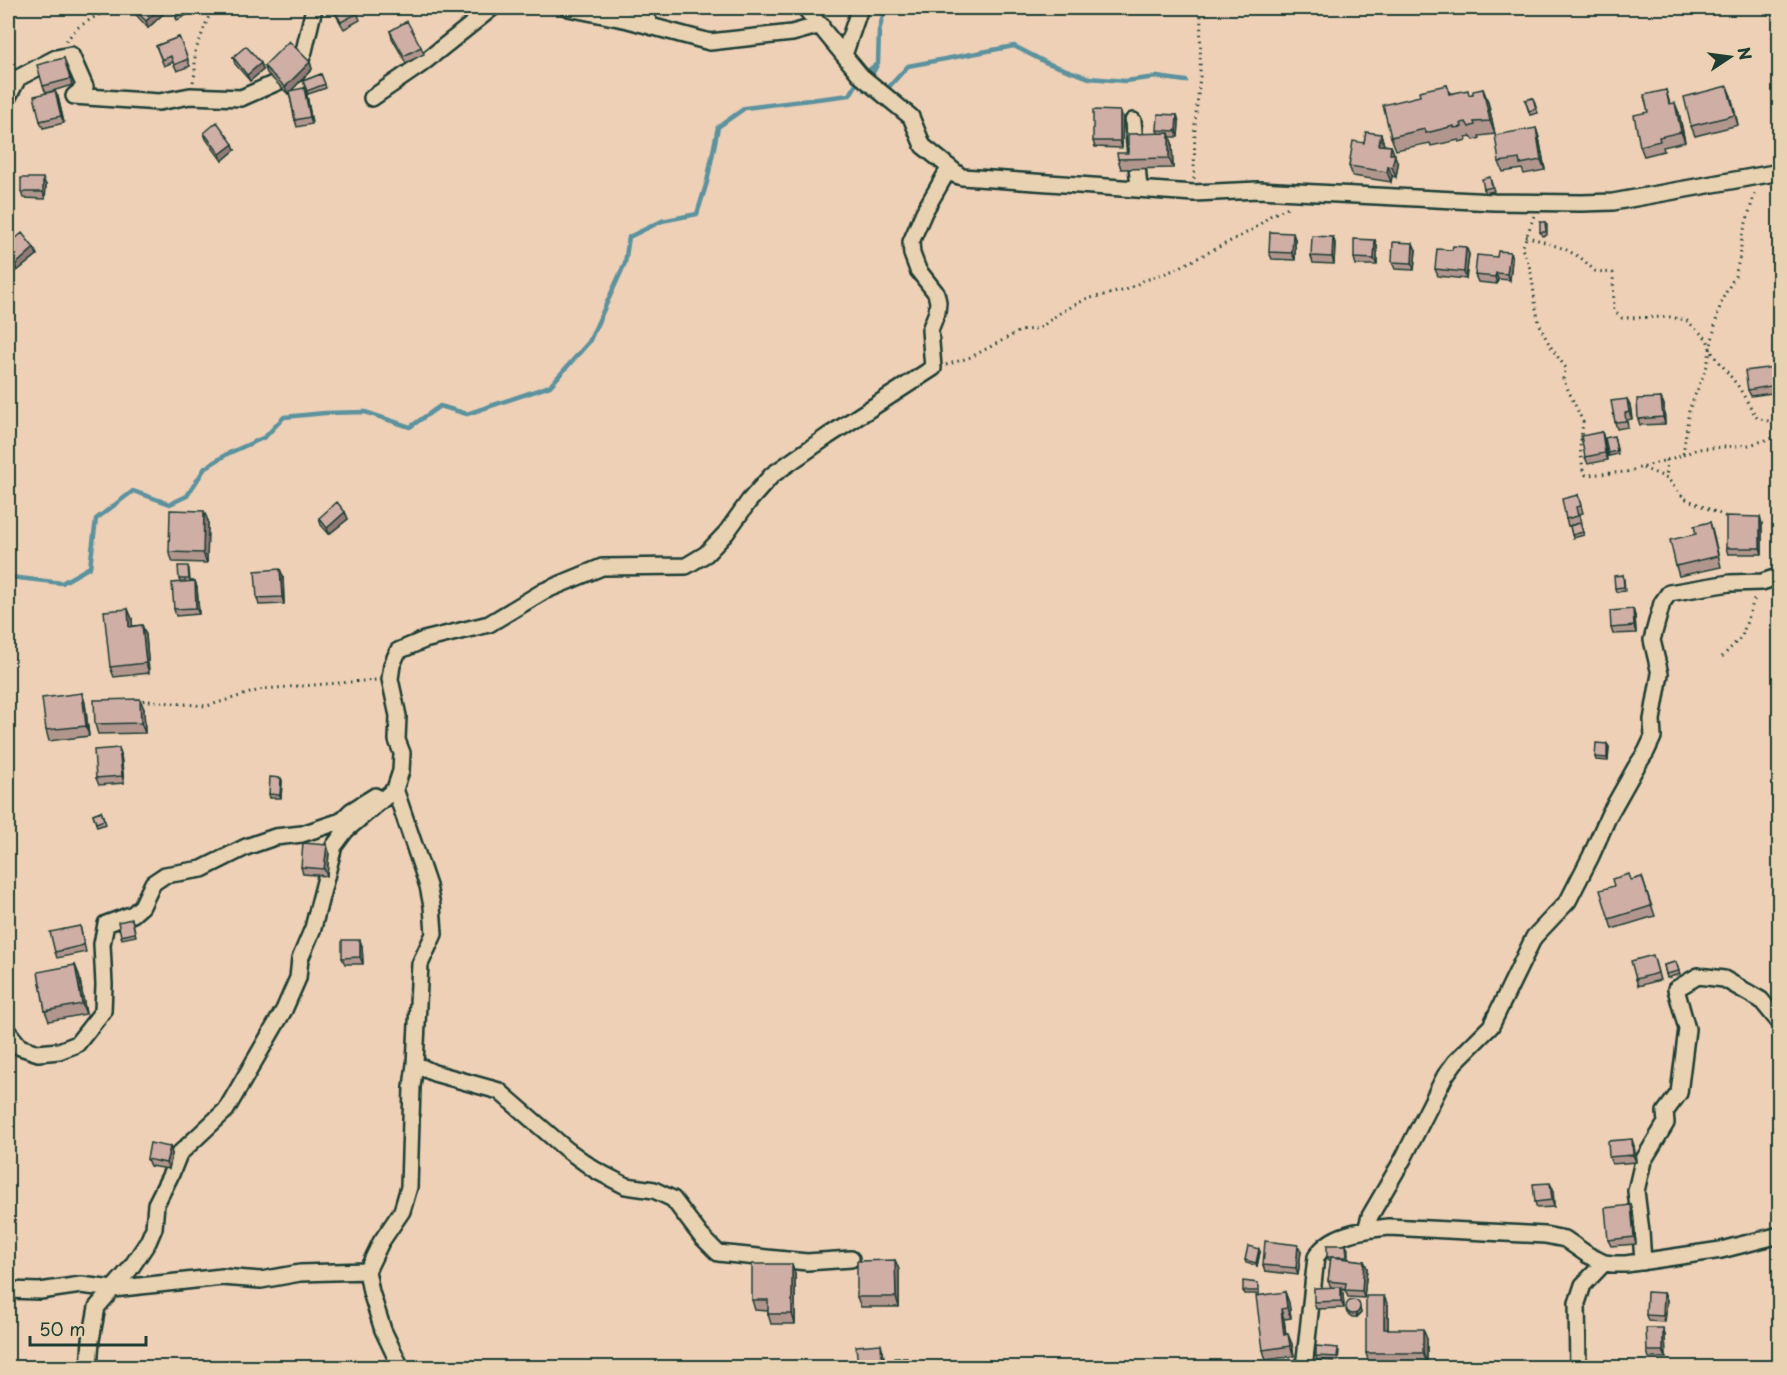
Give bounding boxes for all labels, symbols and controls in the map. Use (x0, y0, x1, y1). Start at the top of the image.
north arrow (1700, 27, 1760, 87)
text: N (1732, 45, 1759, 62)
scale bar (30, 1309, 146, 1347)
text: 50 m (39, 1315, 86, 1342)

